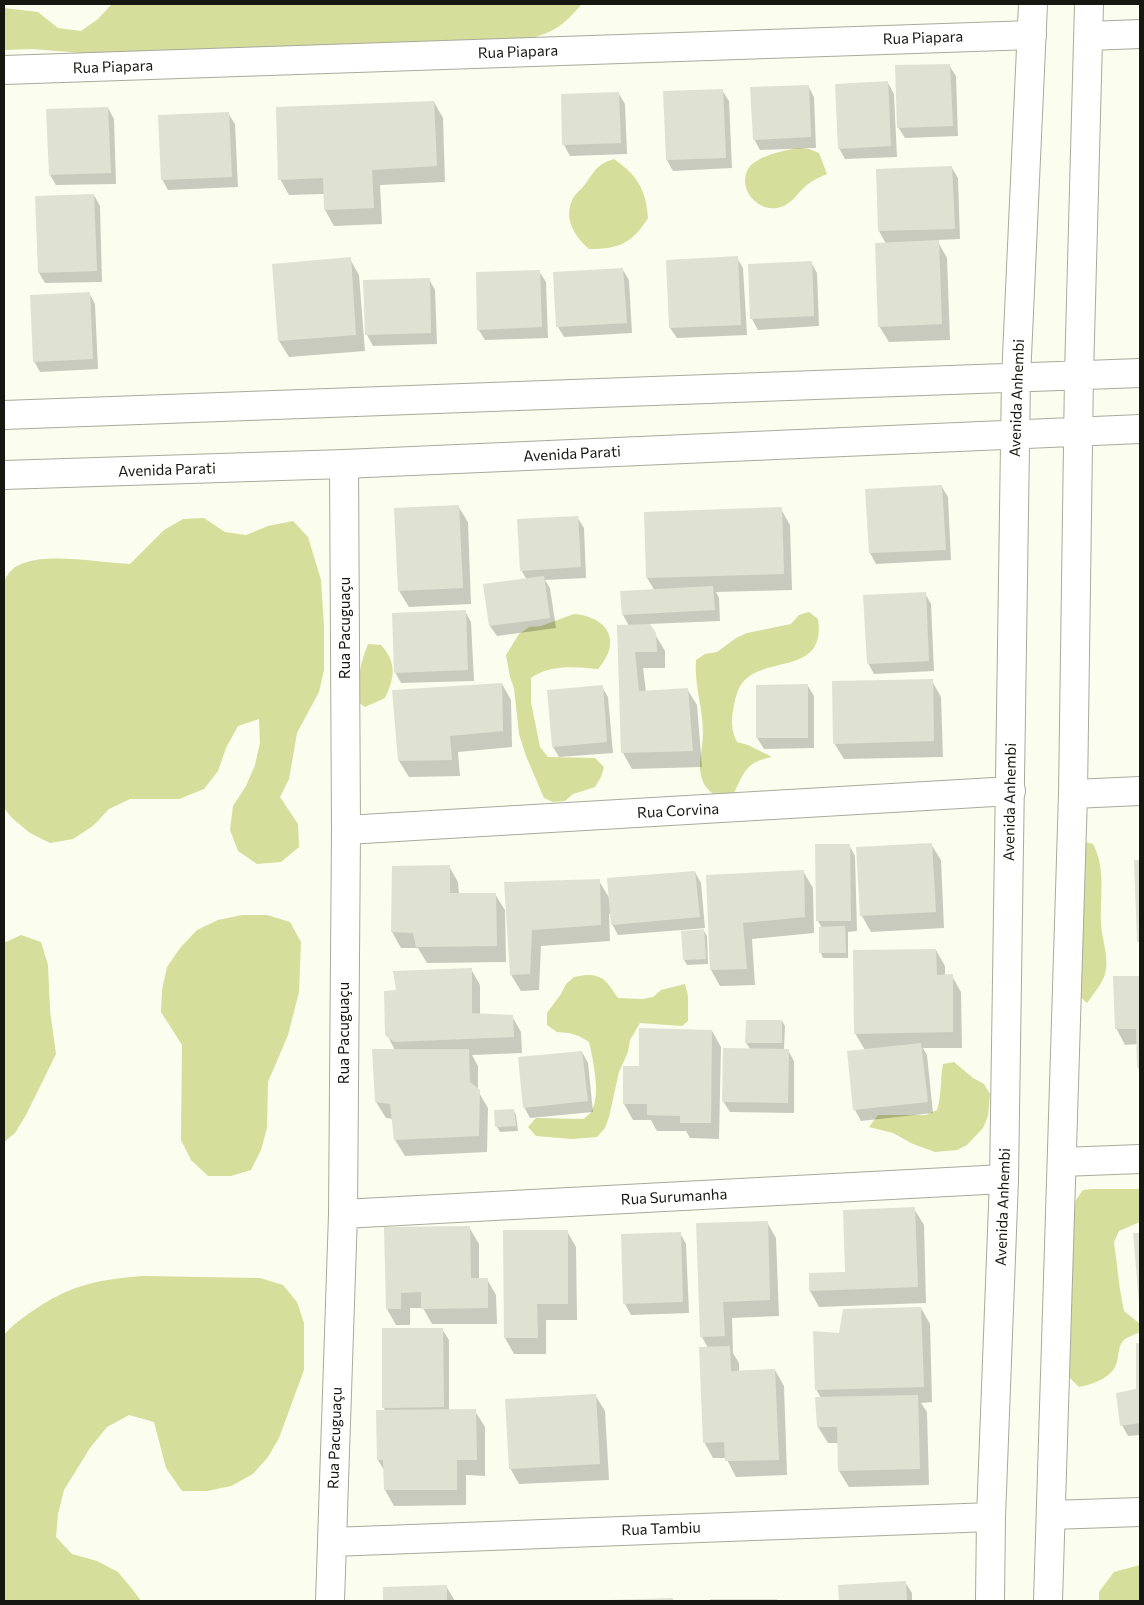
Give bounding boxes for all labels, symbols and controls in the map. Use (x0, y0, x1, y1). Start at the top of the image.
street label: Rua Piapara (882, 28, 964, 48)
street label: Rua Piapara (477, 42, 559, 62)
street label: Rua Piapara (72, 57, 154, 77)
street label: Avenida Anhembi (1006, 339, 1028, 457)
street label: Avenida Parati (523, 442, 621, 466)
street label: Avenida Parati (118, 459, 216, 481)
street label: Rua Pacuguaçu (336, 577, 354, 679)
street label: Avenida Anhembi (1000, 743, 1020, 861)
street label: Rua Corvina (636, 800, 720, 822)
street label: Rua Pacuguaçu (335, 982, 353, 1084)
street label: Avenida Anhembi (992, 1148, 1014, 1266)
street label: Rua Surumanha (620, 1185, 728, 1209)
street label: Rua Pacuguaçu (324, 1387, 346, 1489)
street label: Rua Tambiu (621, 1519, 701, 1539)

